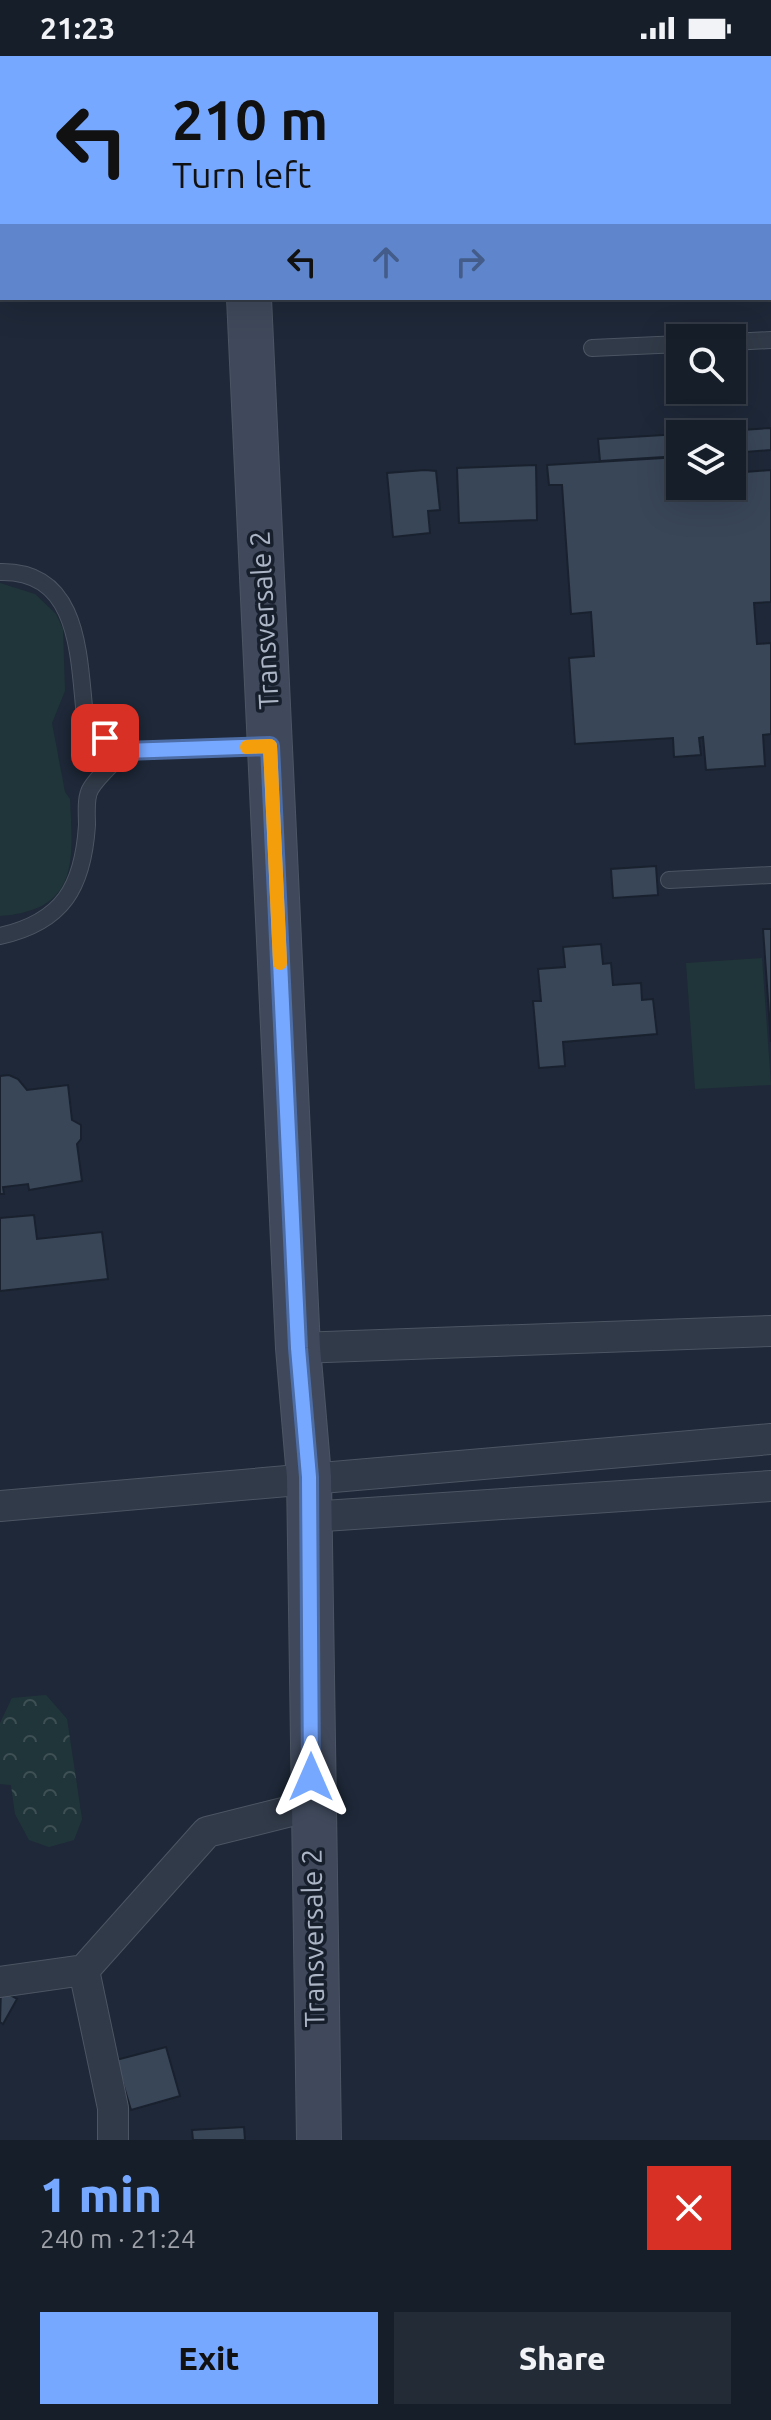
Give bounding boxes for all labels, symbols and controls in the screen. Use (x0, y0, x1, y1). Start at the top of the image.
text: 21:23 (40, 11, 115, 45)
icon: left (40, 88, 144, 192)
text: 210 m (172, 88, 328, 151)
text: Turn left (172, 154, 311, 195)
icon: left (280, 240, 324, 284)
icon: ahead (364, 240, 408, 284)
icon: right (448, 240, 492, 284)
map controls (666, 324, 746, 500)
button: search (666, 324, 746, 404)
button: layers (666, 420, 746, 500)
street label: Transversale 2 (243, 530, 284, 710)
pin (71, 704, 139, 772)
icon: arrive (83, 716, 127, 760)
position arrow (269, 1735, 353, 1819)
street label: Transversale 2 (295, 1848, 330, 2028)
button: close (647, 2166, 731, 2250)
text: 1 min (40, 2167, 162, 2221)
text: 240 m · 21:24 (40, 2224, 196, 2253)
button: Exit (40, 2312, 378, 2404)
button: Share (394, 2312, 731, 2404)

